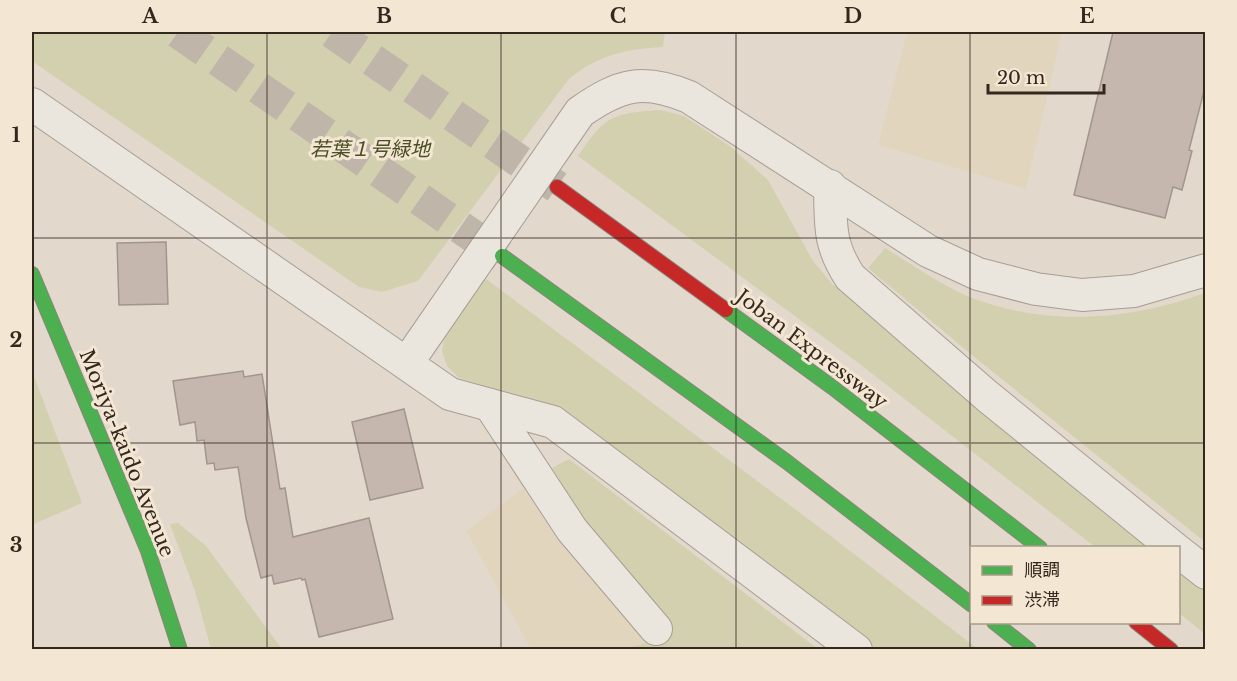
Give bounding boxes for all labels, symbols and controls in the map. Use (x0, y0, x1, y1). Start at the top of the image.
text: A (141, 4, 159, 28)
text: B (376, 4, 392, 28)
text: C (610, 4, 626, 28)
text: D (844, 4, 862, 28)
text: E (1079, 4, 1095, 28)
scale bar (988, 57, 1104, 95)
text: 20 m (997, 67, 1045, 89)
text: 1 (12, 123, 21, 147)
park label: 若葉１号緑地 (310, 137, 432, 161)
street label: Joban Expressway (729, 282, 893, 414)
text: 2 (9, 328, 23, 352)
street label: Moriya-kaido Avenue (74, 346, 180, 560)
text: 3 (10, 533, 22, 557)
legend (970, 546, 1180, 624)
text: 順調 (1024, 559, 1060, 581)
text: 渋滞 (1024, 589, 1060, 611)

